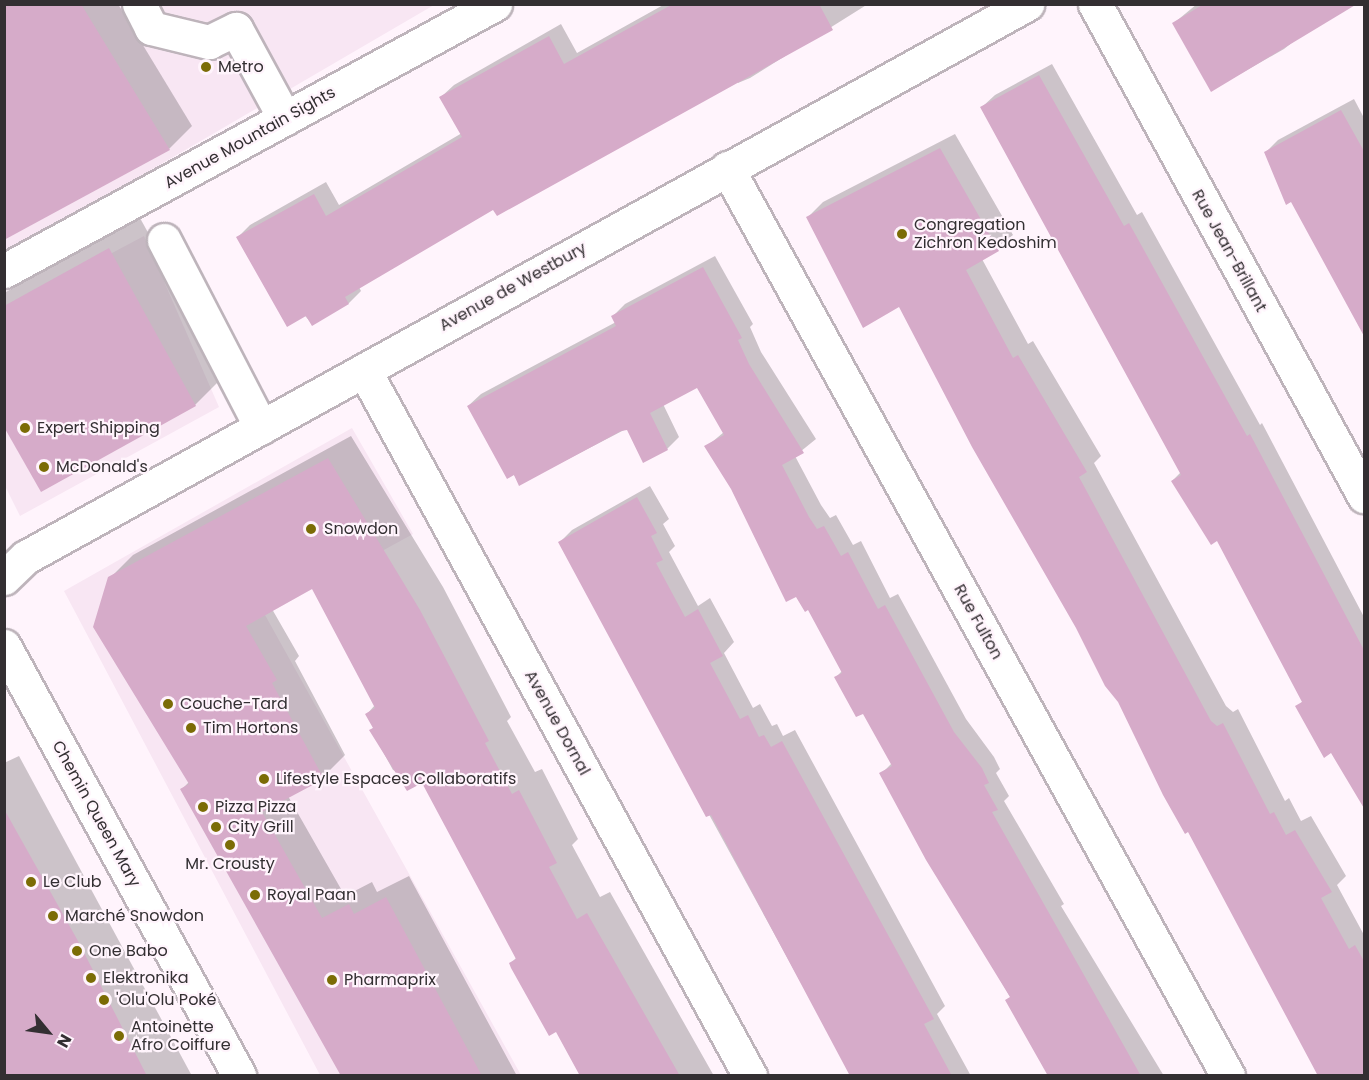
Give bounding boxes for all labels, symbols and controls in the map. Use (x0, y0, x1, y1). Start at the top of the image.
place label: Metro (218, 57, 264, 77)
marker: Metro (199, 60, 213, 74)
street label: Avenue Mountain Sights (161, 83, 339, 193)
street label: Rue Jean-Brillant (1187, 186, 1271, 316)
place label: Congregation Zichron Kedoshim (914, 215, 1057, 253)
marker: Congregation Zichron Kedoshim (895, 227, 909, 241)
street label: Avenue de Westbury (436, 239, 590, 335)
place label: Expert Shipping (37, 418, 160, 438)
marker: Expert Shipping (18, 421, 32, 435)
place label: McDonald's (56, 457, 148, 477)
marker: McDonald's (37, 460, 51, 474)
place label: Snowdon (324, 519, 398, 539)
marker: Snowdon (302, 520, 320, 538)
street label: Rue Fulton (950, 581, 1006, 663)
street label: Avenue Dornal (520, 667, 594, 779)
place label: Couche-Tard (180, 694, 288, 714)
marker: Couche-Tard (161, 697, 175, 711)
place label: Tim Hortons (203, 718, 298, 738)
marker: Tim Hortons (184, 721, 198, 735)
street label: Chemin Queen Mary (48, 738, 144, 890)
place label: Lifestyle Espaces Collaboratifs (276, 769, 516, 789)
marker: Lifestyle Espaces Collaboratifs (257, 772, 271, 786)
place label: Pizza Pizza (215, 797, 296, 817)
marker: Pizza Pizza (196, 800, 210, 814)
place label: City Grill (228, 817, 294, 837)
marker: City Grill (209, 820, 223, 834)
marker: Mr. Crousty (223, 838, 237, 852)
place label: Mr. Crousty (185, 854, 275, 874)
place label: Le Club (43, 872, 101, 892)
marker: Le Club (24, 875, 38, 889)
place label: Royal Paan (267, 885, 356, 905)
marker: Royal Paan (248, 888, 262, 902)
place label: Marché Snowdon (65, 906, 204, 926)
marker: Marché Snowdon (46, 909, 60, 923)
place label: One Babo (89, 941, 168, 961)
marker: One Babo (70, 944, 84, 958)
place label: Elektronika (103, 968, 189, 988)
place label: Pharmaprix (344, 970, 436, 990)
marker: Elektronika (84, 971, 98, 985)
marker: Pharmaprix (325, 973, 339, 987)
place label: 'Olu'Olu Poké (116, 990, 217, 1010)
marker: 'Olu'Olu Poké (97, 993, 111, 1007)
north arrow (18, 1002, 78, 1062)
place label: Antoinette Afro Coiffure (131, 1017, 231, 1055)
marker: Antoinette Afro Coiffure (112, 1029, 126, 1043)
text: N (51, 1030, 77, 1052)

